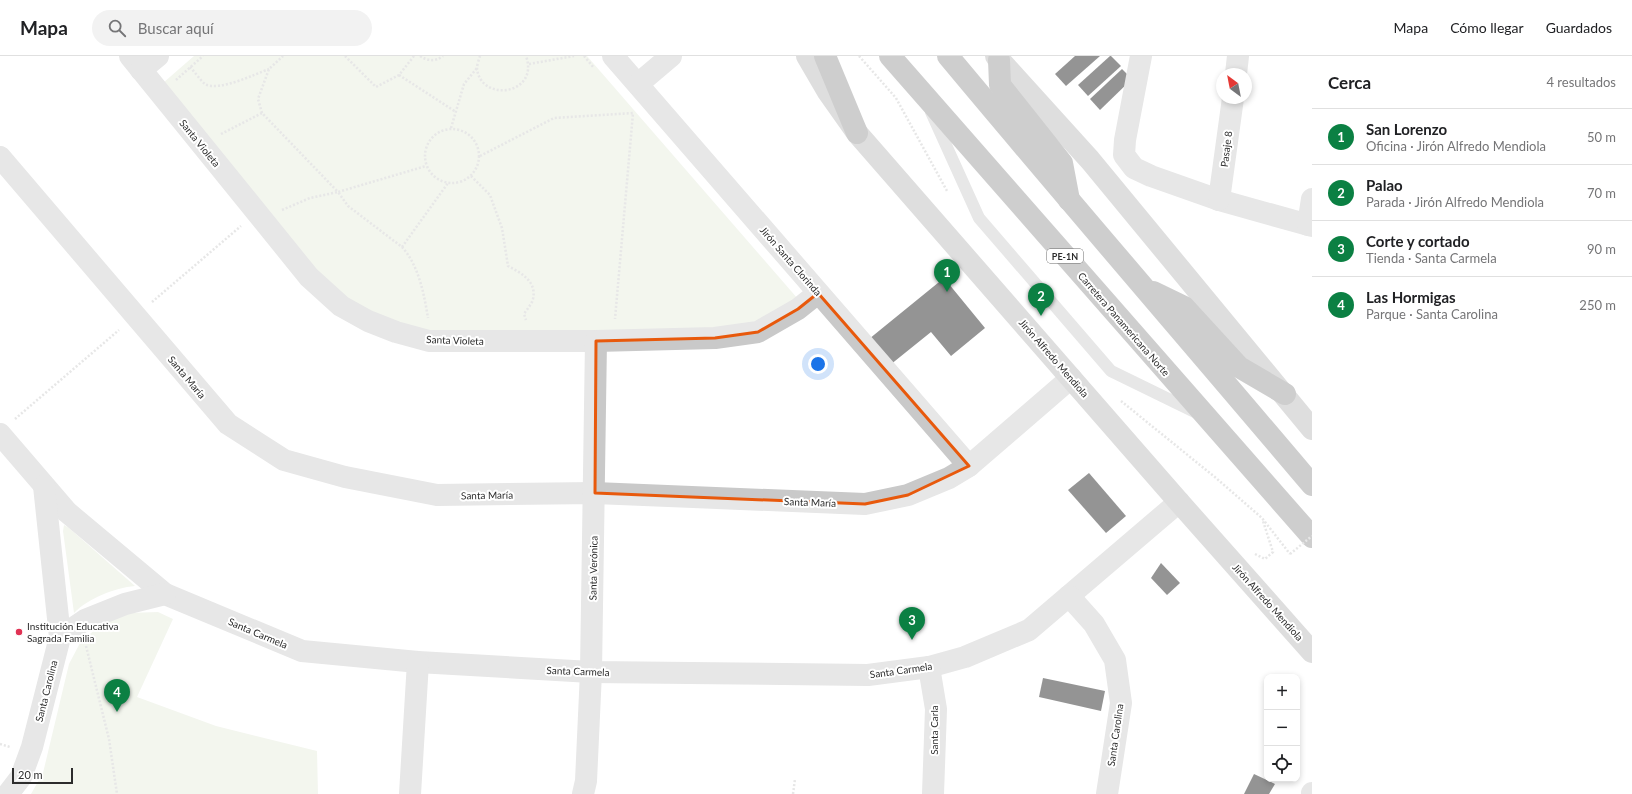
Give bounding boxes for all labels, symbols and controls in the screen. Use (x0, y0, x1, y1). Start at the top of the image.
search box (92, 10, 372, 46)
text: Mapa (20, 16, 68, 39)
icon: search (106, 17, 128, 39)
text: Buscar aquí (138, 19, 214, 37)
text: Mapa (1394, 19, 1428, 36)
text: Cómo llegar (1450, 19, 1524, 36)
text: Guardados (1546, 19, 1612, 36)
north arrow (1216, 68, 1252, 104)
text: Cerca (1328, 72, 1371, 93)
text: 4 resultados (1546, 74, 1616, 90)
street label: Santa Violeta (177, 117, 223, 169)
text: San Lorenzo (1366, 120, 1447, 138)
text: 1 (1337, 129, 1345, 145)
text: 50 m (1587, 129, 1616, 145)
street label: Pasaje 8 (1218, 130, 1234, 168)
text: Oficina · Jirón Alfredo Mendiola (1366, 138, 1546, 154)
text: Palao (1366, 176, 1403, 194)
text: 2 (1337, 185, 1345, 201)
text: 70 m (1587, 185, 1616, 201)
text: Parada · Jirón Alfredo Mendiola (1366, 194, 1544, 210)
street label: Jirón Santa Clorinda (758, 224, 824, 298)
text: Corte y cortado (1366, 232, 1470, 250)
text: 3 (1337, 241, 1345, 257)
text: 90 m (1587, 241, 1616, 257)
road number: PE-1N (1047, 249, 1083, 263)
text: Tienda · Santa Carmela (1366, 250, 1497, 266)
pin: 1 (934, 259, 960, 292)
street label: Carretera Panamericana Norte (1076, 270, 1172, 378)
pin: 2 (1028, 283, 1054, 316)
text: Las Hormigas (1366, 288, 1456, 306)
text: 4 (1337, 297, 1345, 313)
text: 250 m (1579, 297, 1616, 313)
text: Parque · Santa Carolina (1366, 306, 1498, 322)
street label: Jirón Alfredo Mendiola (1017, 316, 1091, 400)
street label: Santa Violeta (426, 333, 484, 347)
street label: Santa María (166, 353, 208, 401)
your location (808, 354, 828, 374)
street label: Santa María (461, 489, 513, 501)
street label: Santa María (784, 495, 836, 509)
street label: Santa Verónica (586, 536, 600, 600)
street label: Jirón Alfredo Mendiola (1230, 561, 1306, 643)
pin: 3 (899, 607, 925, 640)
street label: Santa Carmela (227, 615, 289, 651)
place label: Institución Educativa Sagrada Familia (27, 620, 119, 644)
marker: Institución Educativa Sagrada Familia (14, 627, 24, 637)
street label: Santa Carolina (33, 659, 59, 723)
street label: Santa Carmela (869, 660, 933, 680)
street label: Santa Carmela (546, 664, 610, 678)
map controls (1264, 674, 1300, 782)
button: + (1264, 674, 1300, 710)
pin: 4 (104, 679, 130, 712)
street label: Santa Carolina (1105, 703, 1125, 767)
street label: Santa Carla (928, 705, 940, 755)
button: − (1264, 710, 1300, 746)
button: locate (1264, 746, 1300, 782)
scale bar (12, 766, 73, 785)
text: 20 m (18, 768, 43, 781)

